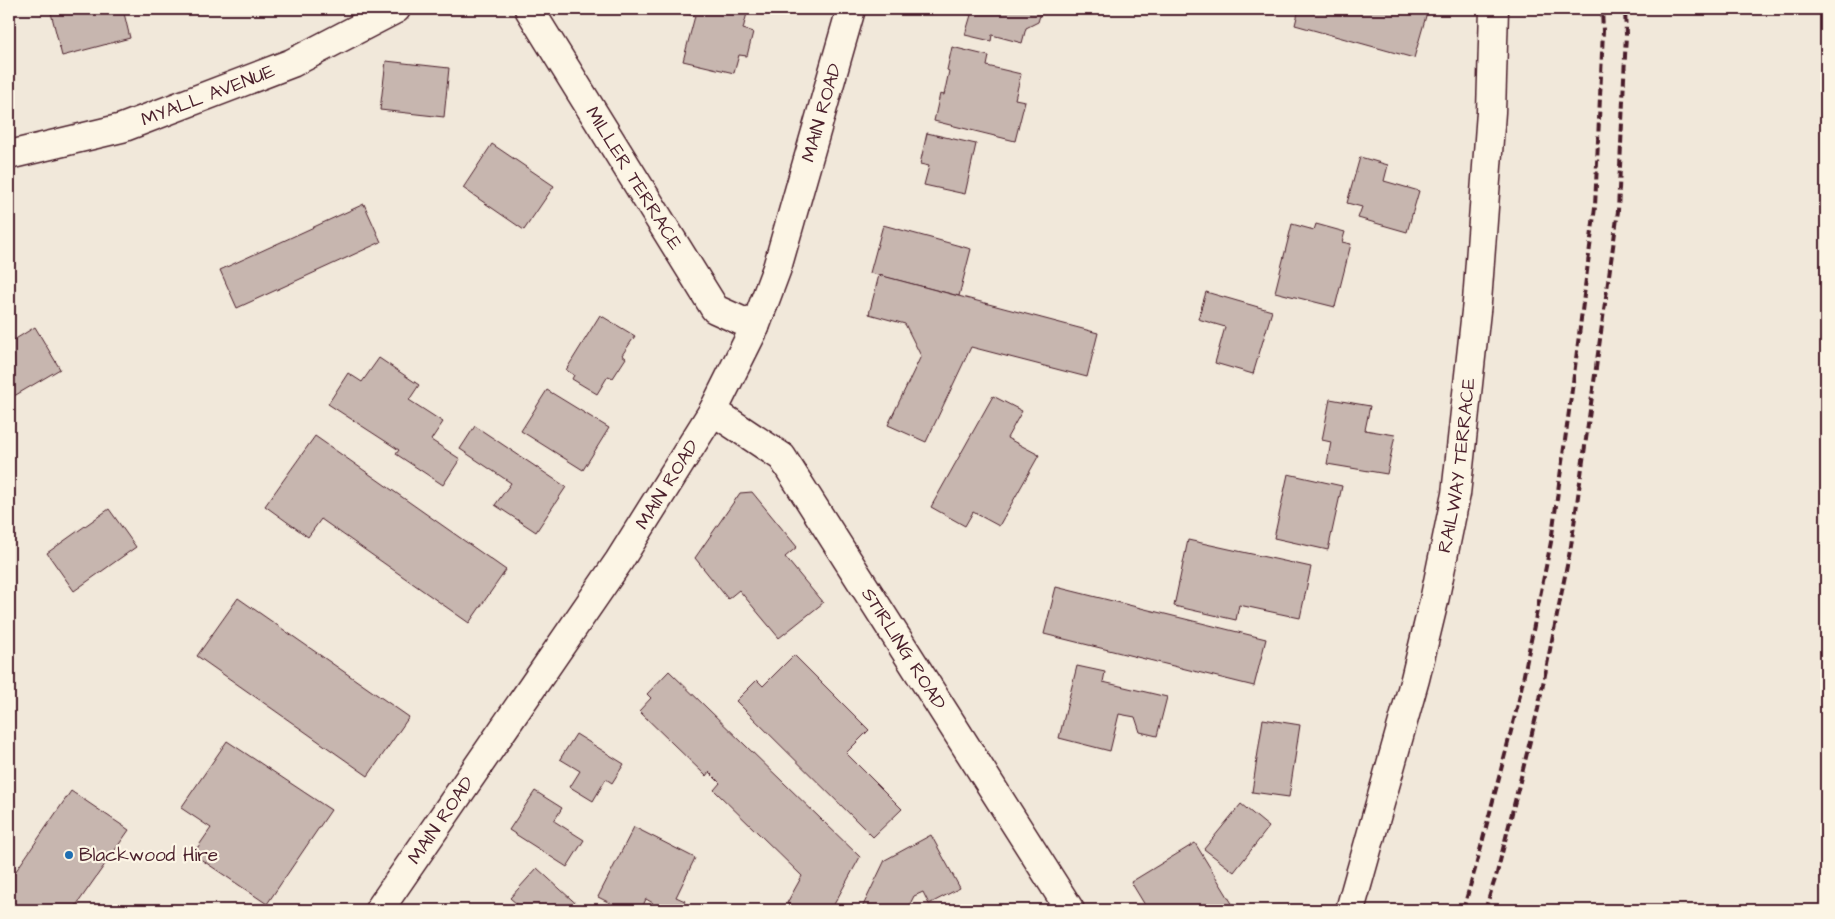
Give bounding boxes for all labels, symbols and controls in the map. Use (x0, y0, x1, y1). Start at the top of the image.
street label: MYALL AVENUE (137, 57, 279, 133)
street label: MAIN ROAD (795, 60, 848, 165)
street label: MILLER TERRACE (579, 101, 689, 255)
street label: RAILWAY TERRACE (1431, 376, 1482, 555)
street label: MAIN ROAD (629, 434, 705, 534)
street label: STIRLING ROAD (855, 582, 953, 715)
street label: MAIN ROAD (401, 771, 481, 869)
place label: Blackwood Hire (79, 842, 218, 869)
marker: Blackwood Hire (63, 849, 75, 861)

